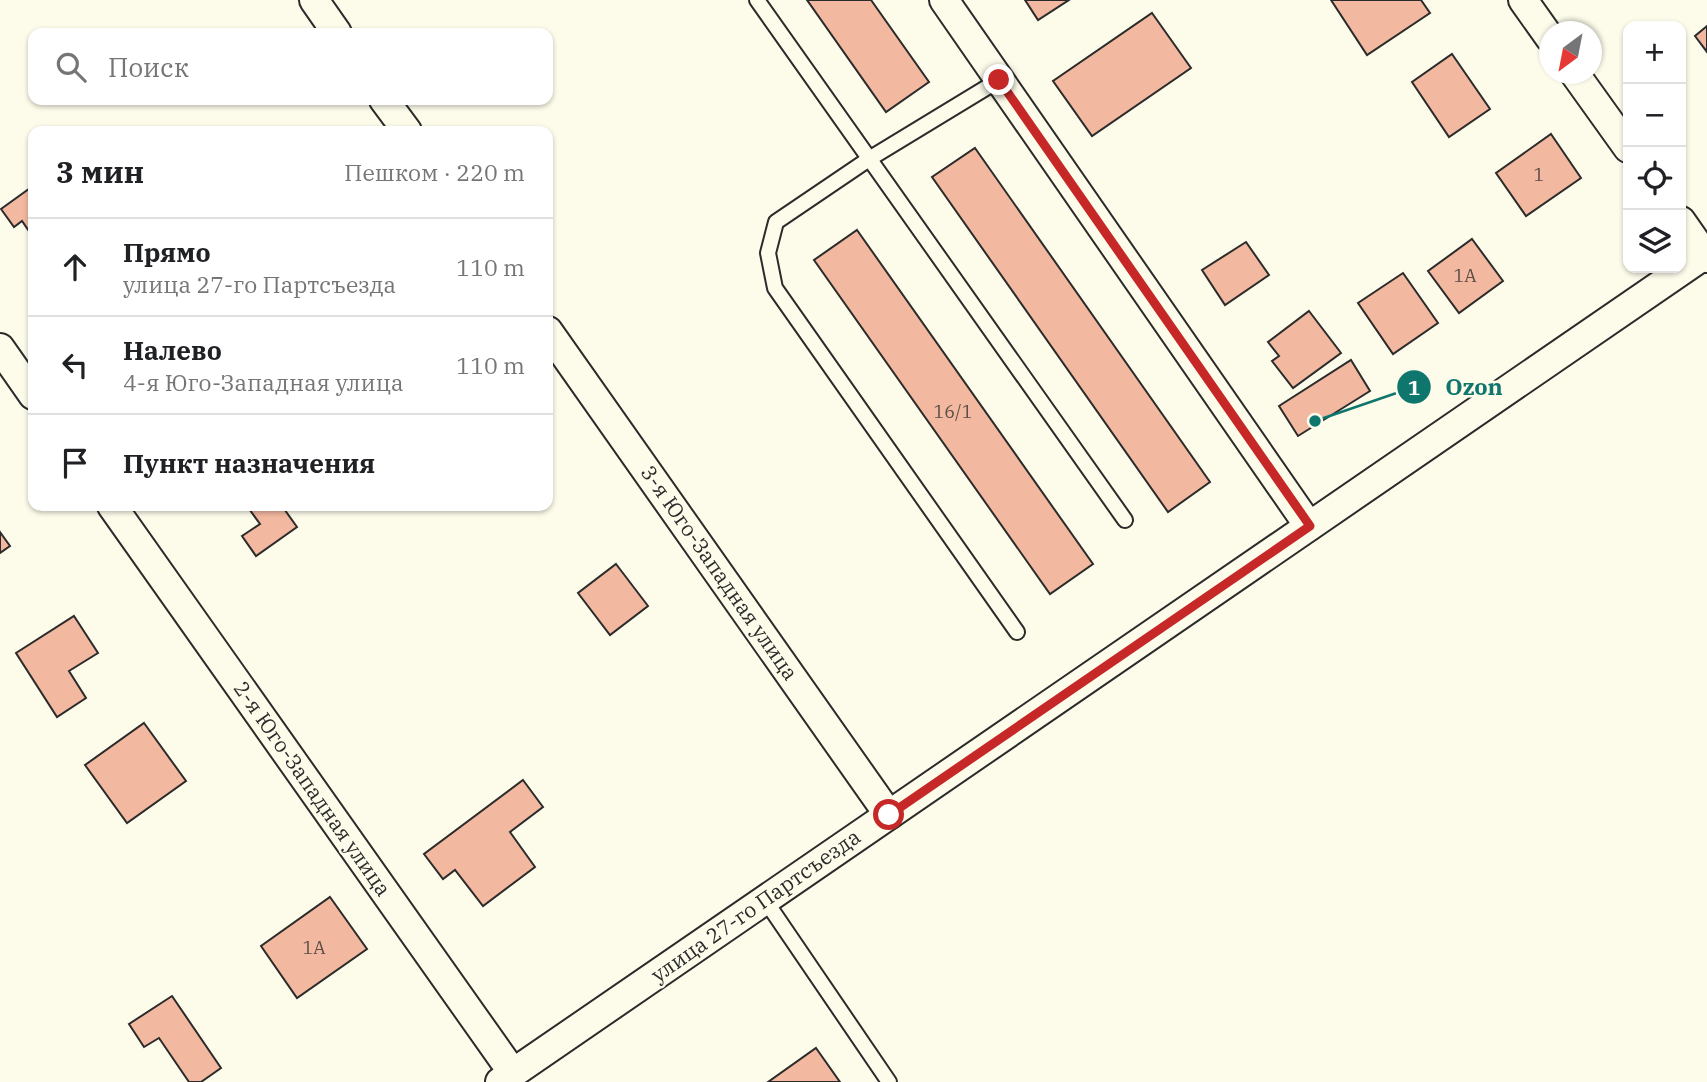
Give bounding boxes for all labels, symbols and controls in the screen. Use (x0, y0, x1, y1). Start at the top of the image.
north arrow (1539, 21, 1602, 84)
map controls (1623, 21, 1686, 273)
button: + (1623, 21, 1686, 84)
search box (28, 28, 553, 105)
icon: search (52, 48, 90, 86)
text: Поиск (108, 50, 189, 84)
route end (983, 64, 1014, 95)
button: − (1623, 84, 1686, 147)
button: locate (1623, 147, 1686, 210)
text: 3 мин (56, 152, 144, 191)
text: Пешком · 220 m (344, 157, 525, 187)
house number: 1 (1534, 163, 1544, 186)
button: layers (1623, 210, 1686, 273)
text: Прямо (123, 235, 211, 269)
icon: ahead (56, 248, 94, 286)
text: 110 m (456, 252, 525, 282)
house number: 1А (1453, 264, 1477, 287)
text: улица 27-го Партсъезда (123, 269, 396, 299)
text: Налево (123, 333, 222, 367)
icon: left (56, 346, 94, 384)
text: 110 m (456, 350, 525, 380)
callout: Ozon (1397, 365, 1517, 409)
text: 4-я Юго-Западная улица (123, 367, 404, 397)
text: Ozon (1445, 371, 1503, 401)
text: 1 (1408, 373, 1420, 401)
house number: 16/1 (934, 400, 973, 423)
icon: arrive (56, 444, 94, 482)
text: Пункт назначения (123, 446, 375, 480)
street label: 3-я Юго-Западная улица (635, 459, 805, 685)
street label: 2-я Юго-Западная улица (228, 675, 398, 901)
route start (873, 799, 904, 830)
street label: улица 27-го Партсъезда (645, 822, 866, 988)
house number: 1А (302, 936, 326, 959)

